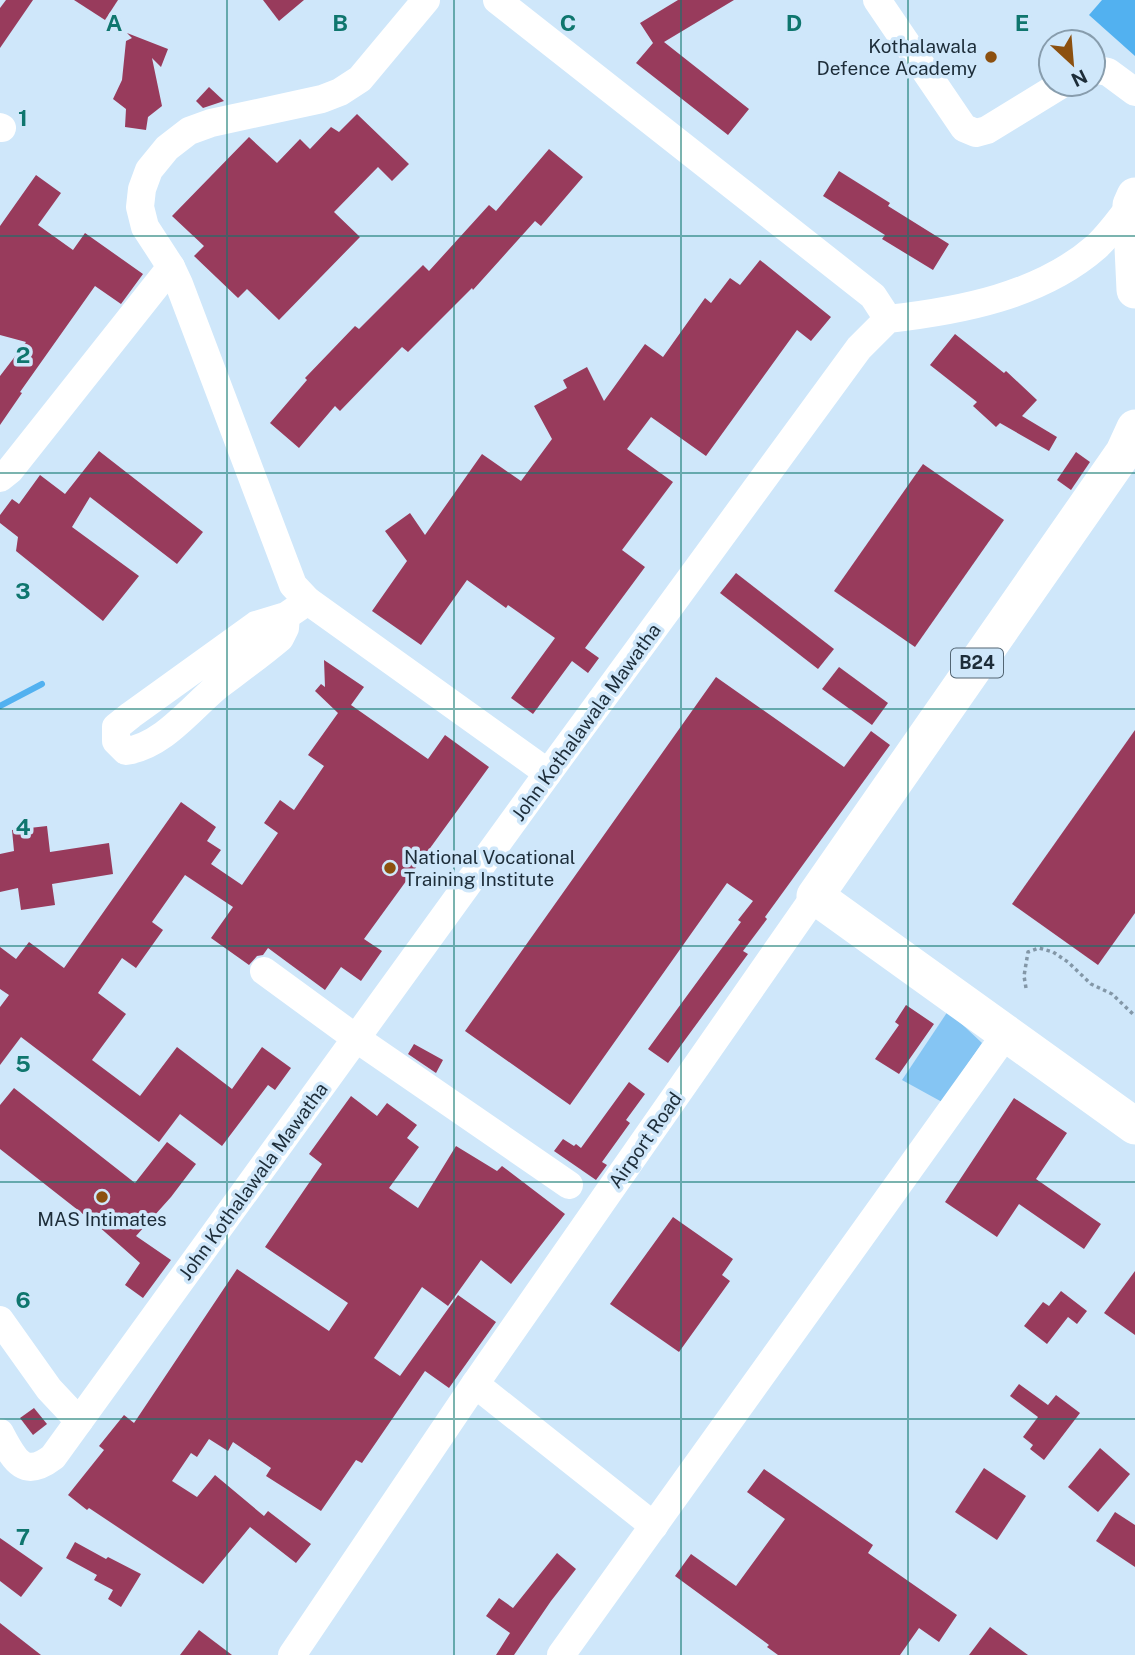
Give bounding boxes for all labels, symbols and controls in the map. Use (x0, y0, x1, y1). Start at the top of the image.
text: A (106, 9, 123, 36)
text: B (332, 9, 348, 36)
text: C (560, 9, 576, 36)
text: D (786, 9, 802, 36)
text: E (1015, 9, 1029, 36)
north arrow (1037, 28, 1107, 98)
place label: Kothalawala Defence Academy (816, 35, 977, 79)
marker: Kothalawala Defence Academy (983, 49, 999, 65)
text: N (1068, 65, 1091, 91)
text: 1 (18, 104, 28, 131)
text: 2 (16, 341, 30, 368)
text: 3 (15, 577, 31, 604)
street label: John Kothalawala Mawatha (507, 619, 665, 825)
road number: B24 (951, 648, 1003, 678)
text: 4 (15, 813, 31, 840)
place label: National Vocational Training Institute (404, 846, 576, 890)
marker: National Vocational Training Institute (382, 860, 398, 876)
text: 5 (15, 1050, 31, 1077)
street label: John Kothalawala Mawatha (174, 1078, 332, 1284)
street label: Airport Road (604, 1088, 686, 1192)
marker: MAS Intimates (94, 1189, 110, 1205)
place label: MAS Intimates (37, 1208, 167, 1230)
text: 6 (15, 1286, 31, 1313)
text: 7 (16, 1523, 30, 1550)

